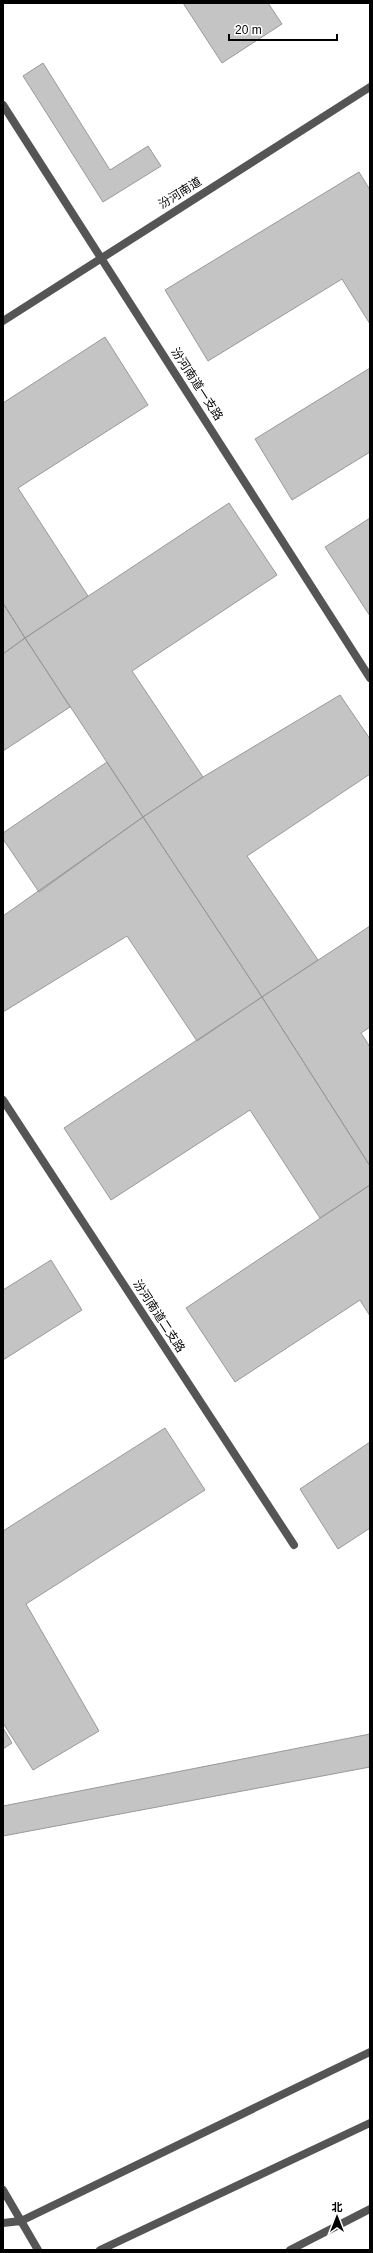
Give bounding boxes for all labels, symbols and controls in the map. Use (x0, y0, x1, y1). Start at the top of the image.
scale bar (229, 16, 337, 42)
text: 20 m (235, 23, 262, 37)
street label: 汾河南道 (156, 174, 204, 212)
street label: 汾河南道一支路 (168, 345, 226, 423)
street label: 汾河南道二支路 (130, 1277, 188, 1355)
north arrow (317, 2197, 357, 2237)
text: 北 (332, 2201, 343, 2213)

